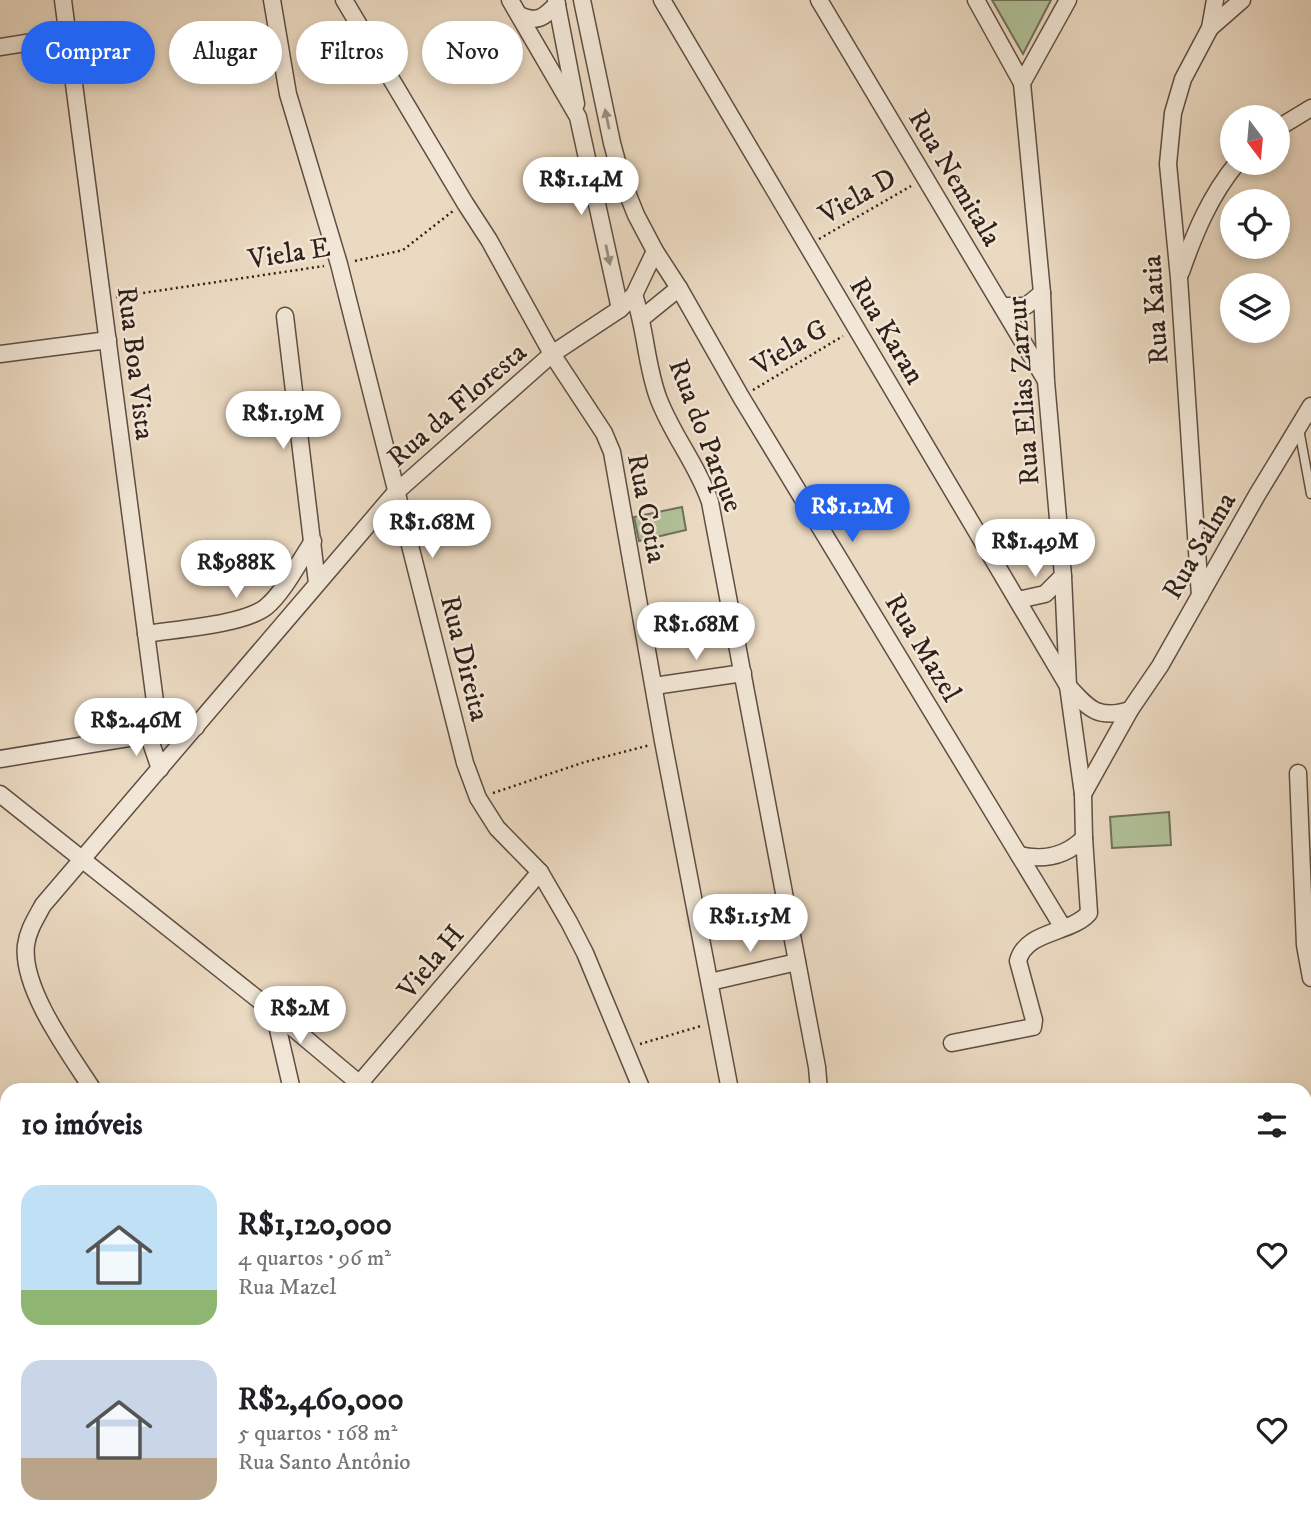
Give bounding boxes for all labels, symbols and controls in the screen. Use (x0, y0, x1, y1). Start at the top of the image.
chip: Comprar (21, 21, 155, 84)
chip: Alugar (169, 21, 282, 84)
chip: Filtros (296, 21, 408, 84)
chip: Novo (422, 21, 523, 84)
street label: Rua Nemitala (900, 103, 1009, 253)
north arrow (1220, 105, 1290, 175)
map controls (1220, 105, 1290, 343)
one-way arrow (601, 108, 612, 130)
pin: R$1.14M (516, 158, 646, 217)
street label: Viela D (812, 160, 903, 233)
text: R$1.14M (539, 165, 623, 194)
button: locate (1220, 189, 1290, 259)
street label: Viela E (245, 230, 333, 277)
one-way arrow (603, 244, 614, 266)
street label: Rua Katia (1134, 254, 1177, 366)
street label: Rua Karan (841, 271, 932, 391)
button: layers (1220, 273, 1290, 343)
street label: Rua Boa Vista (109, 285, 162, 442)
street label: Rua Elias Zarzur (999, 295, 1048, 486)
street label: Viela G (745, 311, 834, 384)
street label: Rua da Floresta (380, 335, 534, 475)
street label: Rua do Parque (660, 354, 751, 517)
pin: R$1.19M (218, 392, 348, 451)
text: R$1.19M (242, 399, 324, 428)
street label: Rua Cotia (619, 451, 674, 566)
pin: R$1.12M (787, 484, 917, 544)
street label: Rua Salma (1155, 486, 1244, 606)
text: R$1.12M (811, 492, 893, 521)
pin: R$1.68M (367, 500, 497, 560)
text: R$1.68M (389, 508, 475, 537)
pin: R$1.49M (970, 520, 1100, 579)
text: R$1.49M (991, 527, 1079, 556)
pin: R$988K (179, 540, 293, 600)
text: R$988K (197, 548, 275, 577)
street label: Rua Mazel (877, 587, 969, 709)
street label: Rua Direita (432, 592, 497, 725)
pin: R$1.68M (631, 602, 761, 662)
text: R$1.68M (653, 610, 739, 639)
pin: R$2.46M (71, 698, 201, 758)
text: R$2.46M (90, 706, 182, 735)
pin: R$1.15M (685, 894, 815, 954)
text: R$1.15M (709, 902, 791, 931)
street label: Viela H (389, 918, 472, 1007)
pin: R$2M (259, 986, 341, 1046)
text: R$2M (270, 994, 330, 1023)
icon: filters (1253, 1106, 1291, 1144)
text: 10 imóveis (21, 1107, 143, 1144)
text: R$1,120,000 (238, 1207, 392, 1244)
icon: home (77, 1213, 161, 1297)
icon: heart (1253, 1236, 1291, 1274)
text: 4 quartos · 96 m² (238, 1244, 391, 1273)
text: Rua Mazel (238, 1273, 336, 1302)
text: R$2,460,000 (238, 1382, 404, 1419)
icon: home (77, 1388, 161, 1472)
icon: heart (1253, 1411, 1291, 1449)
text: 5 quartos · 168 m² (238, 1419, 398, 1448)
text: Rua Santo Antônio (238, 1448, 411, 1477)

